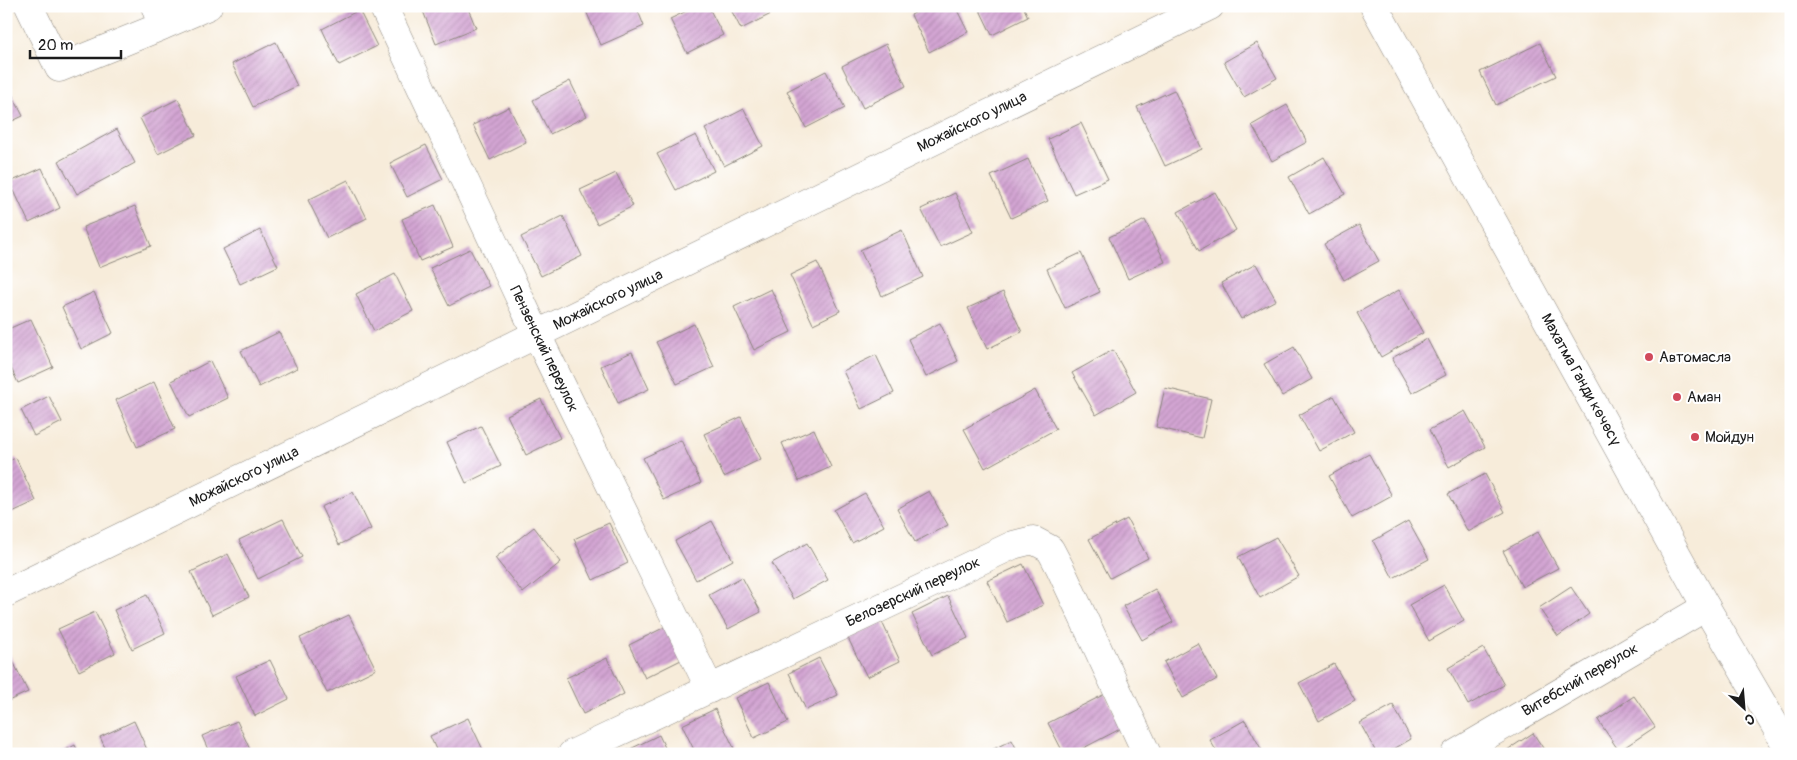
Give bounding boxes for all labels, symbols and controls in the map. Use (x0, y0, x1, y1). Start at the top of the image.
scale bar (30, 28, 121, 60)
text: 20 m (38, 36, 73, 55)
street label: Можайского улица (914, 87, 1030, 157)
street label: Можайского улица (550, 265, 666, 335)
street label: Пензенский переулок (505, 283, 583, 415)
street label: Махатма Ганди көчөсү (1537, 310, 1625, 450)
place label: Автомасла (1659, 348, 1731, 367)
marker: Автомасла (1643, 351, 1655, 363)
place label: Аман (1687, 388, 1721, 407)
marker: Аман (1671, 391, 1683, 403)
place label: Мойдун (1705, 428, 1754, 447)
marker: Мойдун (1689, 431, 1701, 443)
street label: Можайского улица (186, 442, 302, 512)
street label: Белозерский переулок (843, 552, 983, 631)
street label: Витебский переулок (1519, 639, 1642, 721)
north arrow (1720, 682, 1770, 732)
text: С (1742, 710, 1757, 729)

